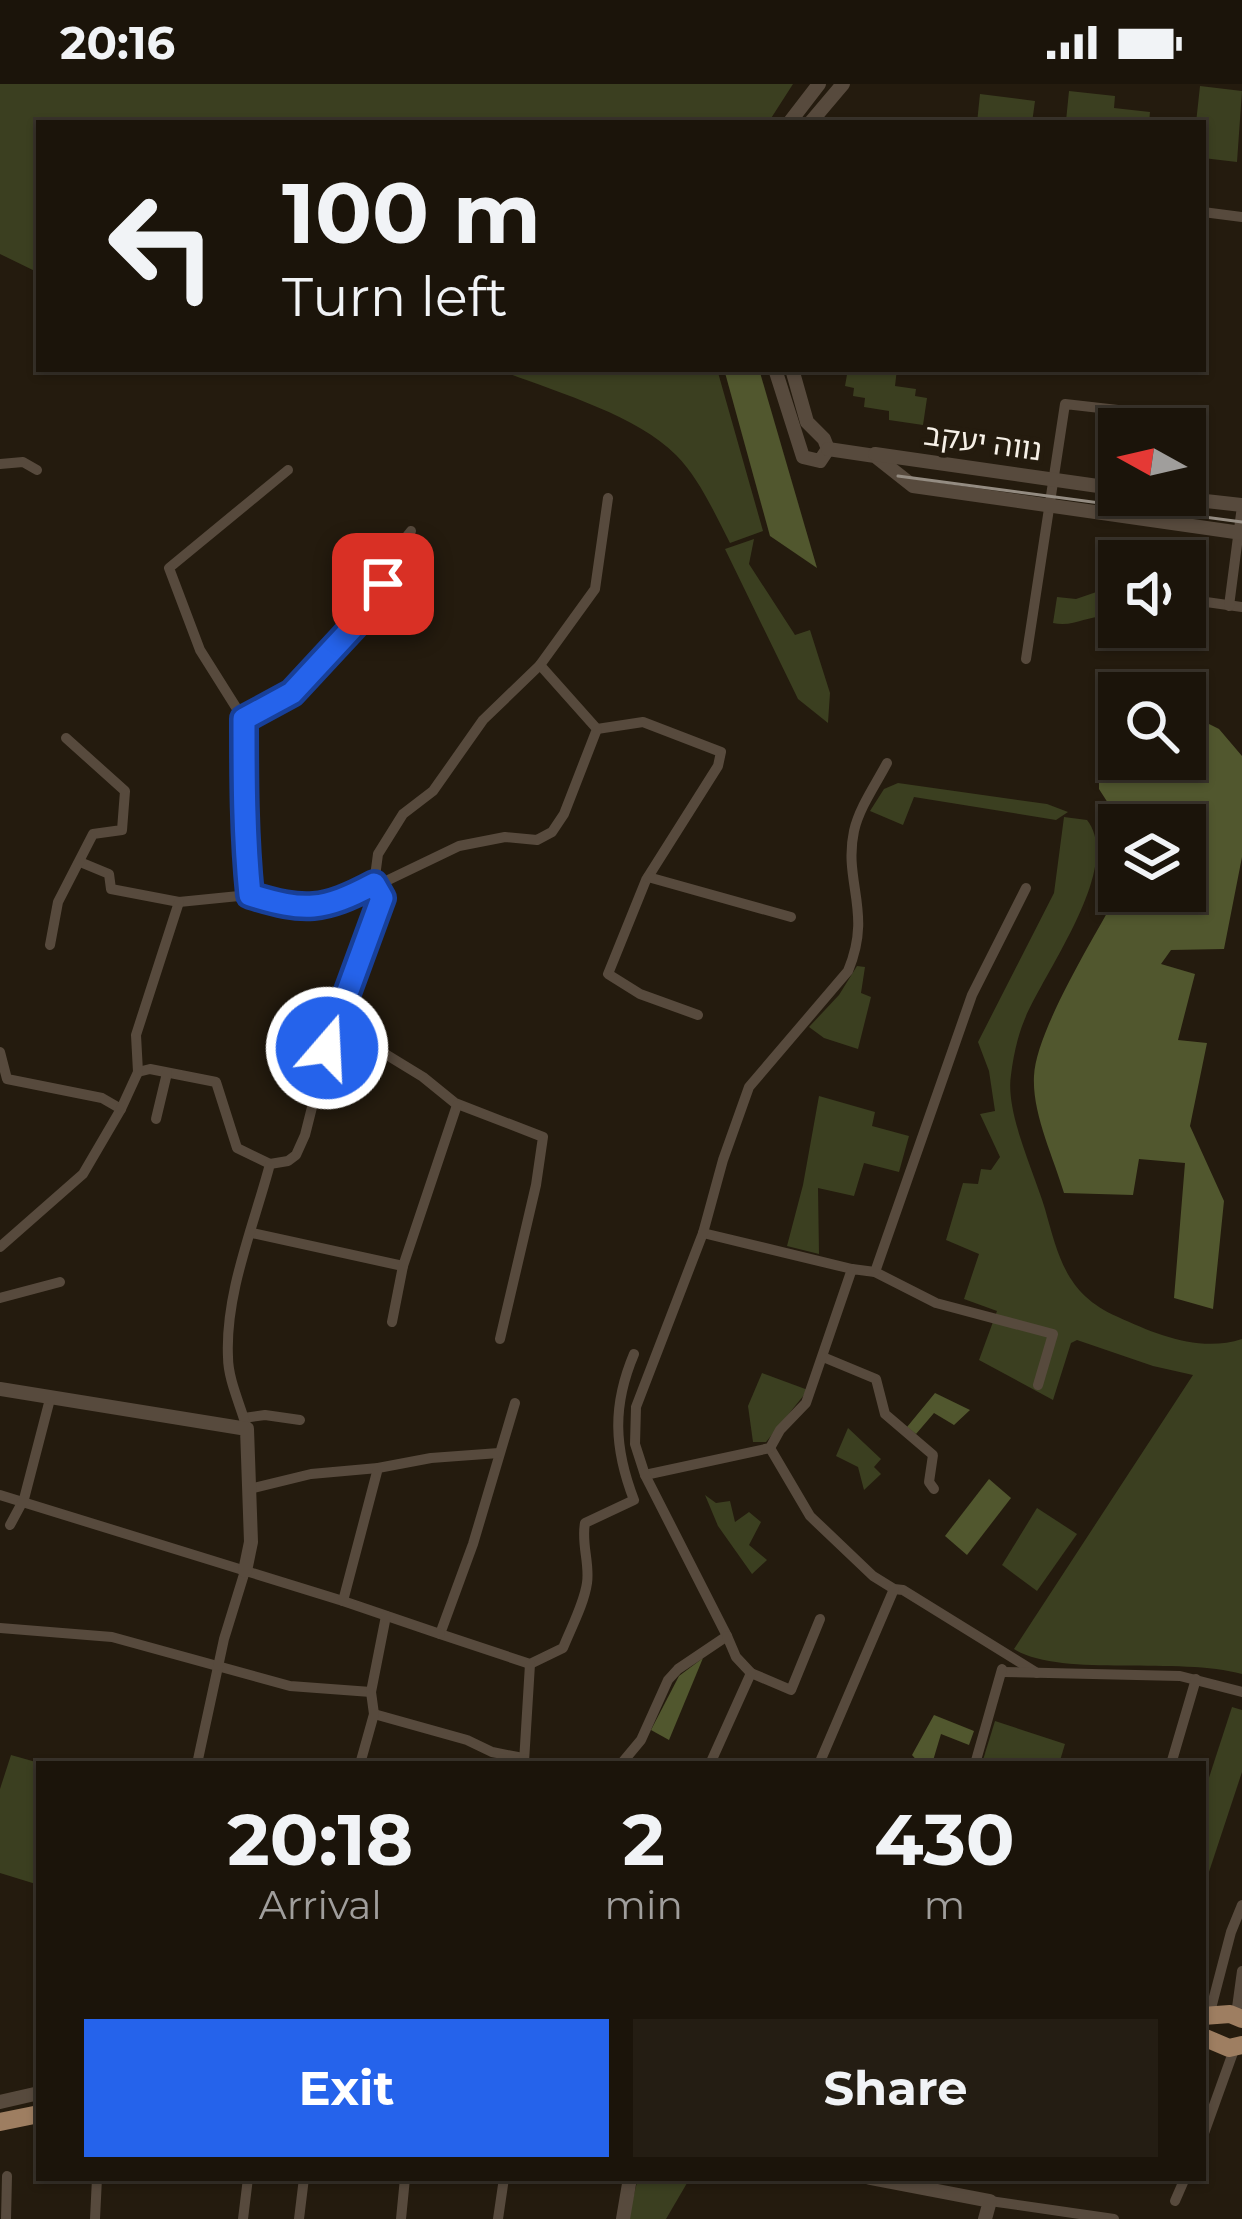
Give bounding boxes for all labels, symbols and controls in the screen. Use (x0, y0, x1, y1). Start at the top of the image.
text: 20:16 (60, 15, 175, 70)
text: 100 m (282, 162, 541, 264)
icon: left (84, 168, 240, 324)
text: Turn left (282, 264, 508, 330)
north arrow (1098, 408, 1206, 516)
map controls (1098, 408, 1206, 912)
street label: נווה יעקב (922, 415, 1044, 469)
pin (332, 533, 434, 635)
button: sound (1098, 540, 1206, 648)
icon: arrive (350, 551, 416, 617)
button: search (1098, 672, 1206, 780)
button: layers (1098, 804, 1206, 912)
position arrow (264, 985, 390, 1111)
text: 20:18 (227, 1795, 413, 1883)
text: 2 (622, 1795, 665, 1883)
text: 430 (874, 1795, 1015, 1883)
text: Arrival (259, 1881, 382, 1929)
text: min (605, 1881, 683, 1929)
text: m (924, 1881, 965, 1929)
button: Exit (84, 2019, 609, 2157)
button: Share (633, 2019, 1158, 2157)

